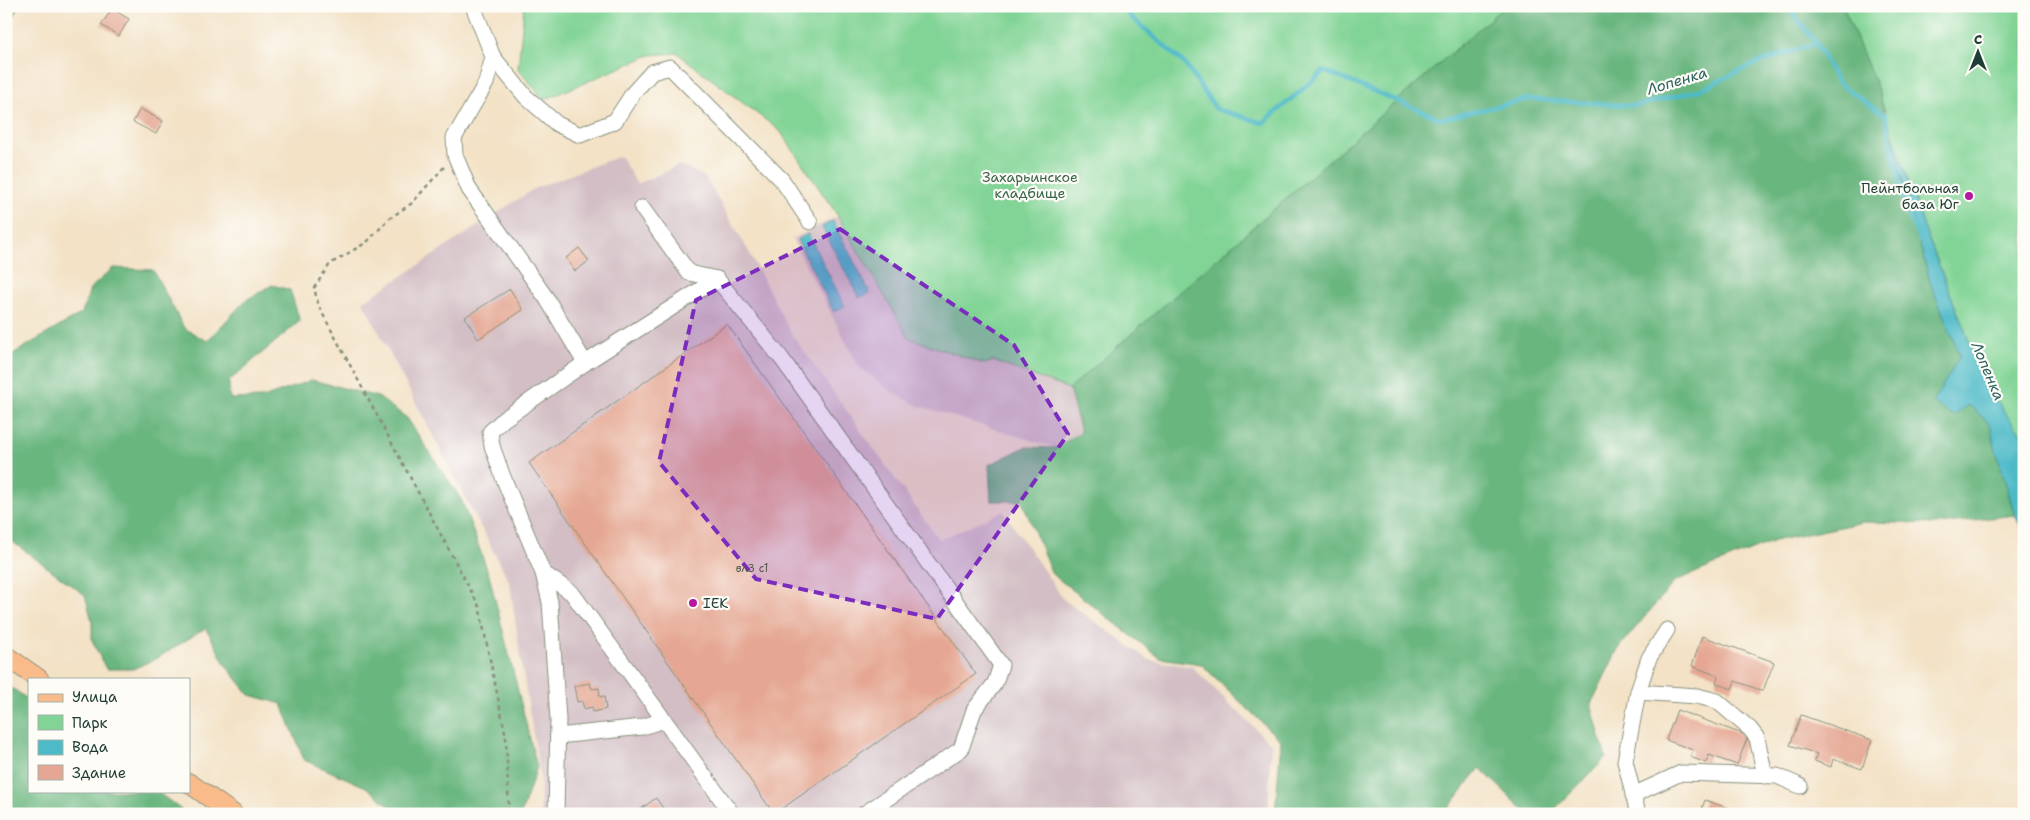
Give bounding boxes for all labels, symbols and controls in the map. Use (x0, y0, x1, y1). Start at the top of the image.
north arrow (1952, 28, 2002, 78)
text: С (1974, 30, 1982, 48)
water label: Лопенка (1643, 62, 1710, 100)
park label: Захарьинское кладбище (982, 168, 1078, 202)
place label: Пейнтбольная база Юг (1861, 179, 1960, 213)
marker: Пейнтбольная база Юг (1963, 190, 1975, 202)
water label: Лопенка (1966, 338, 2009, 403)
house number: вл3 с1 (736, 561, 768, 576)
place label: IEK (703, 594, 728, 612)
marker: IEK (687, 597, 699, 609)
legend (28, 678, 190, 792)
text: Улица (72, 687, 118, 707)
text: Парк (72, 713, 108, 733)
text: Вода (72, 737, 109, 757)
text: Здание (72, 763, 126, 783)

